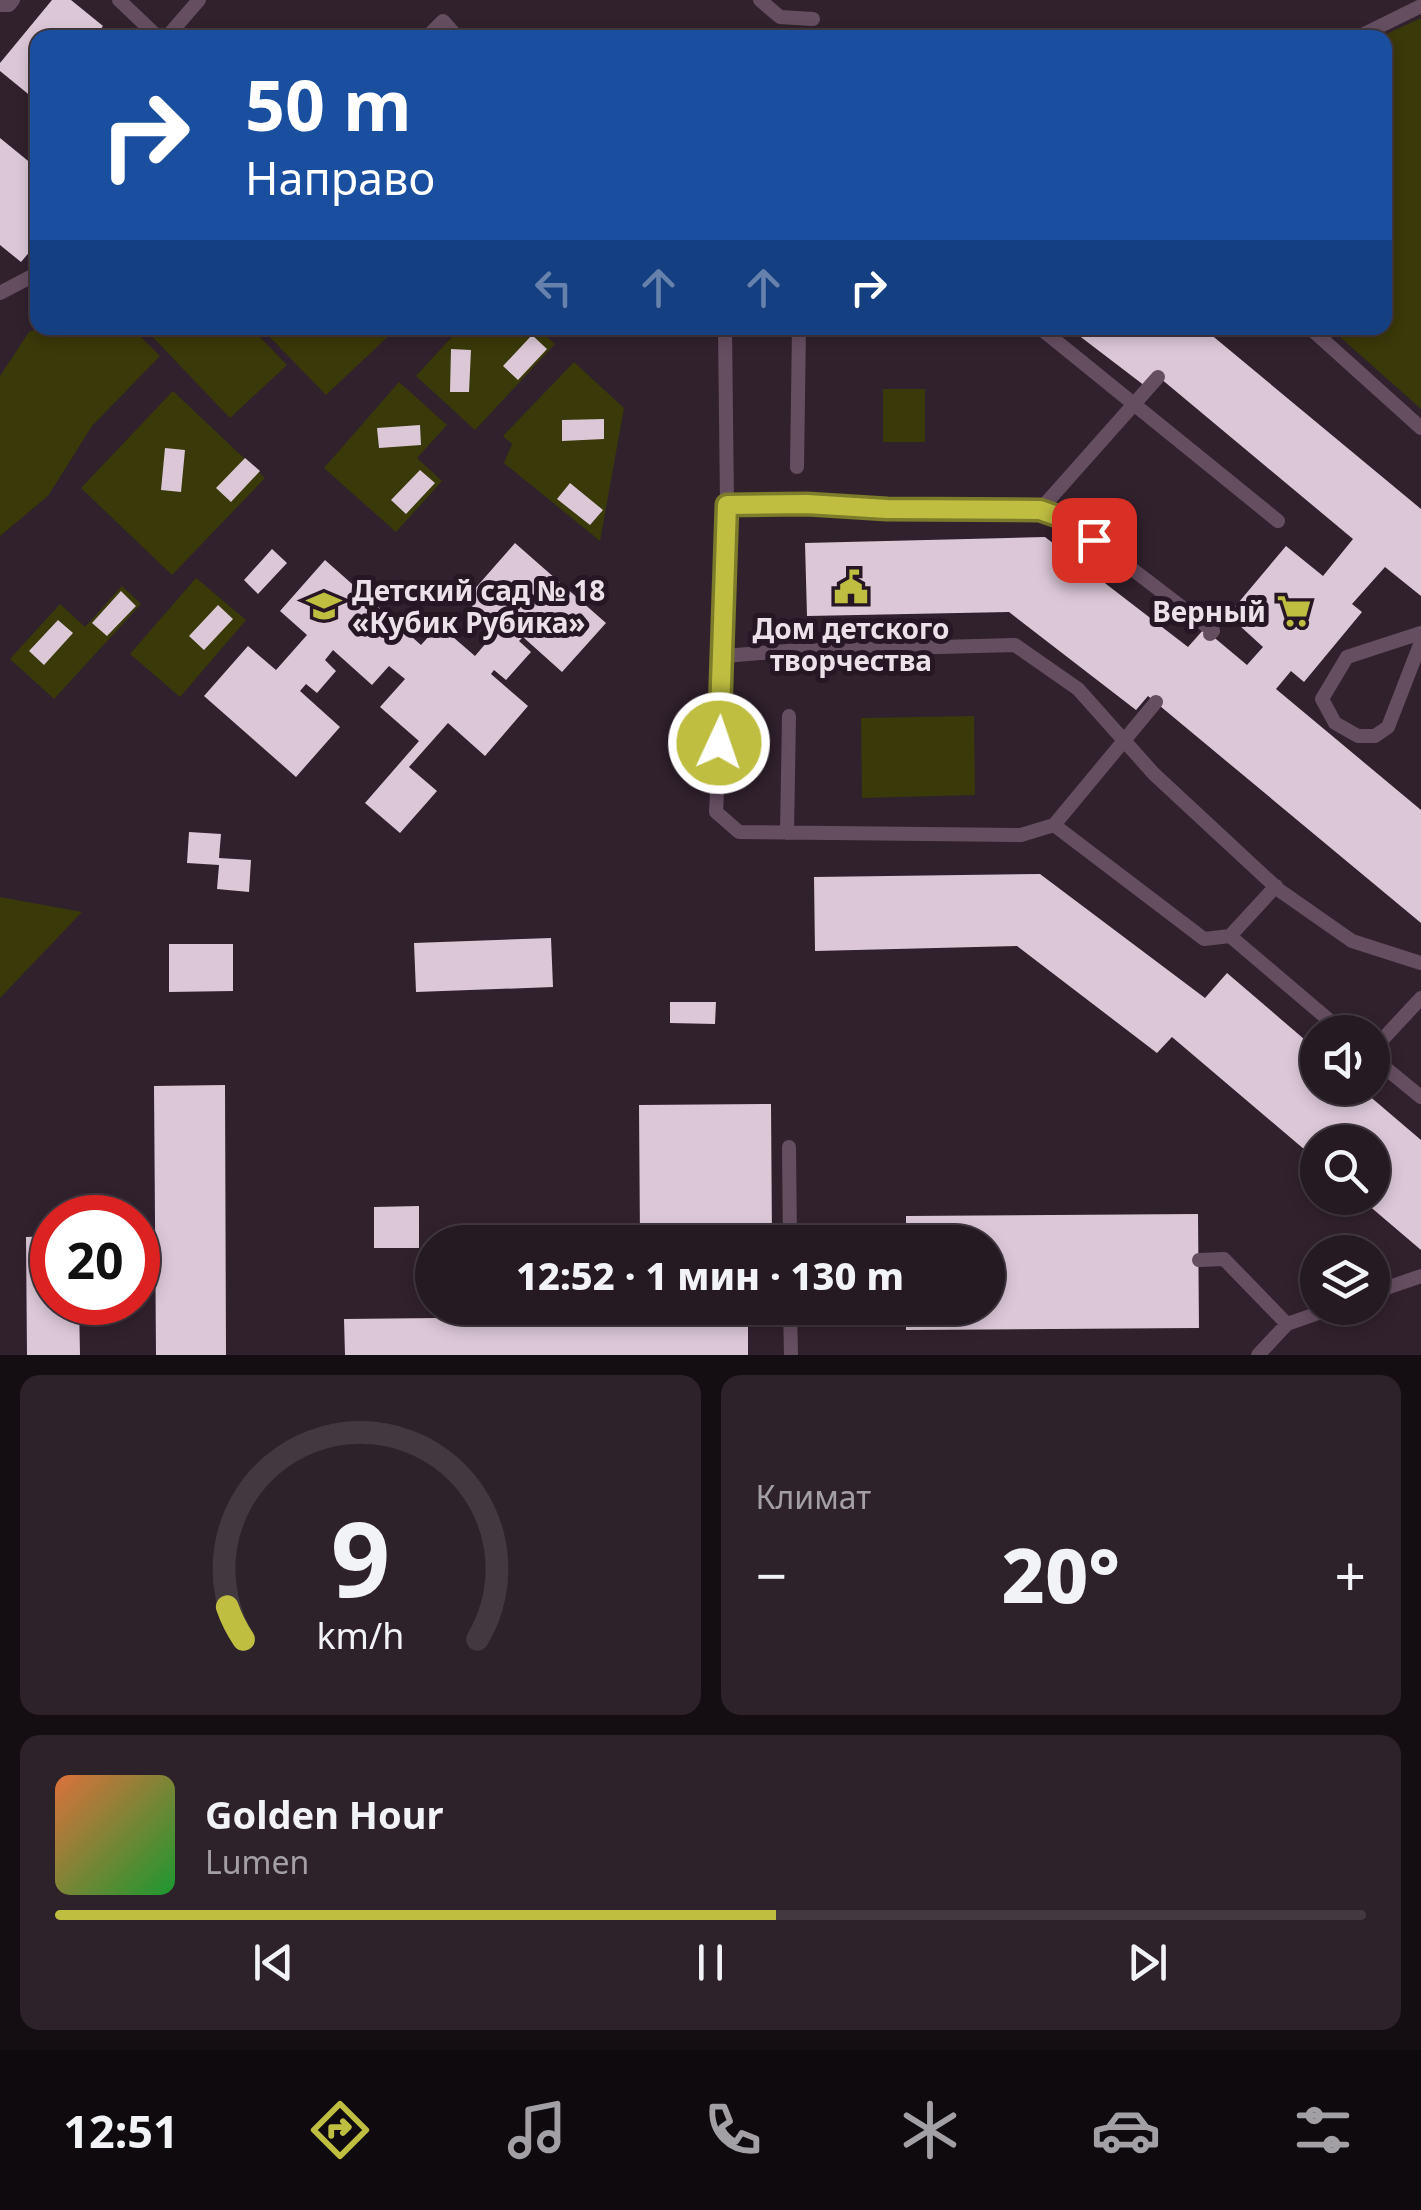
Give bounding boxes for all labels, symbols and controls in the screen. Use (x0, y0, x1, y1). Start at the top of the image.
text: 50 m (245, 56, 412, 152)
icon: right (80, 70, 210, 200)
text: Направо (245, 147, 435, 208)
icon: left (526, 260, 581, 315)
icon: ahead (631, 260, 686, 315)
icon: ahead (736, 260, 791, 315)
icon: right (841, 260, 896, 315)
pin (1052, 498, 1137, 583)
icon: arrive (1067, 513, 1122, 568)
public building icon: Дом детского творчества (832, 568, 870, 606)
place label: Детский сад № 18 «Кубик Рубика» (352, 571, 605, 641)
school or university icon: Детский сад № 18 «Кубик Рубика» (305, 587, 343, 625)
place label: Верный (1152, 592, 1266, 630)
supermarket icon: Верный (1275, 592, 1313, 630)
place label: Дом детского творчества (753, 609, 949, 679)
position arrow (667, 691, 771, 795)
map controls (1300, 1015, 1390, 1325)
button: sound (1300, 1015, 1390, 1105)
button: search (1300, 1125, 1390, 1215)
speed limit sign: 20 (30, 1195, 160, 1325)
button: layers (1300, 1235, 1390, 1325)
text: 12:52 · 1 мин · 130 m (516, 1249, 904, 1301)
text: Климат (756, 1475, 871, 1518)
text: 9 (331, 1486, 390, 1627)
text: 20° (1002, 1523, 1120, 1625)
text: − (756, 1537, 787, 1612)
text: + (1335, 1537, 1366, 1612)
text: km/h (316, 1611, 404, 1659)
text: Golden Hour (205, 1788, 443, 1840)
text: Lumen (205, 1840, 309, 1883)
icon: previous (246, 1935, 301, 1990)
icon: pause (683, 1935, 738, 1990)
icon: next (1120, 1935, 1175, 1990)
icon: directions (305, 2095, 375, 2165)
icon: music (502, 2095, 572, 2165)
icon: phone (698, 2095, 768, 2165)
icon: climate (895, 2095, 965, 2165)
icon: car (1091, 2095, 1161, 2165)
icon: filters (1288, 2095, 1358, 2165)
text: 12:51 (63, 2100, 179, 2161)

